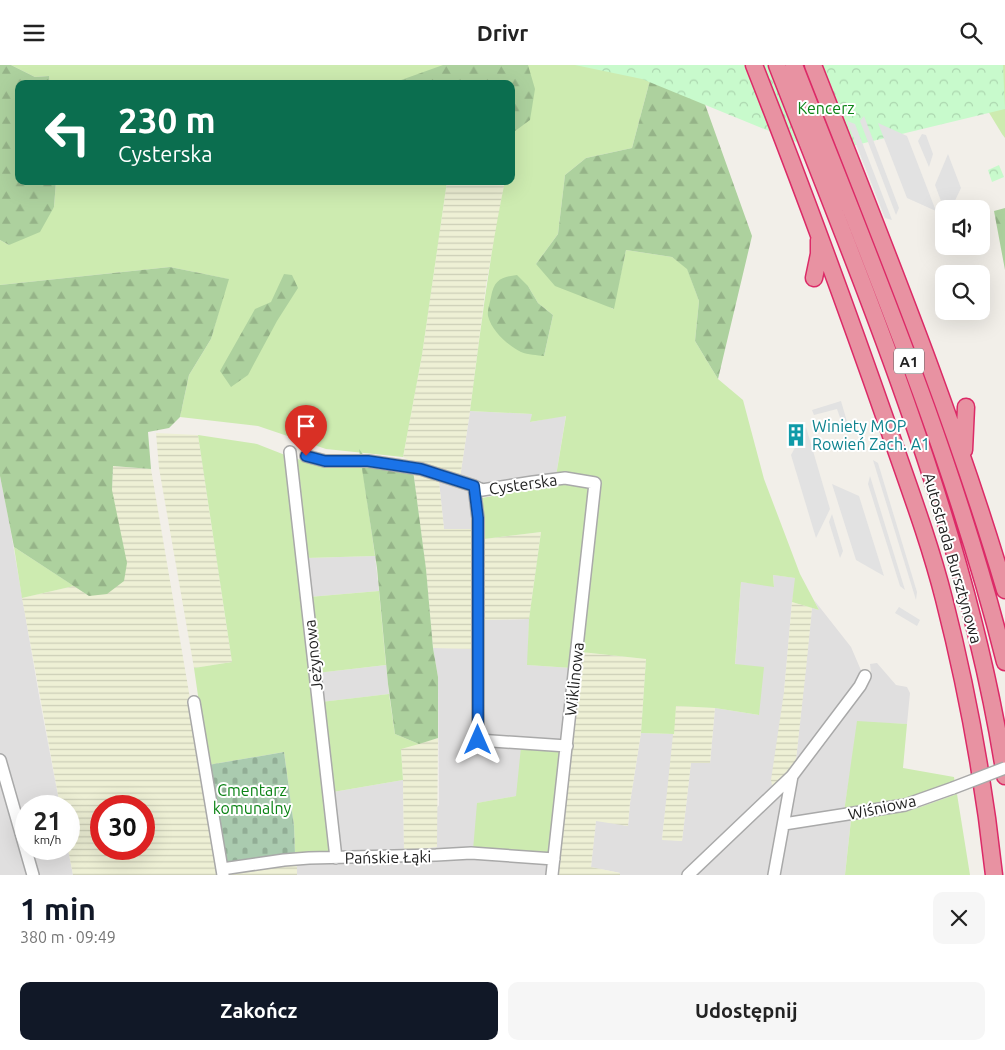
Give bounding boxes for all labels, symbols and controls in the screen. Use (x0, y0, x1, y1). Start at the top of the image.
icon: menu (20, 19, 48, 47)
icon: search (957, 19, 985, 47)
text: Drivr (477, 20, 528, 45)
park label: Kencerz (797, 99, 855, 117)
icon: left (35, 100, 100, 165)
text: 230 m (118, 100, 216, 140)
text: Cysterska (118, 141, 213, 166)
map controls (935, 200, 990, 320)
button: sound (935, 200, 990, 255)
button: search (935, 265, 990, 320)
road number: A1 (894, 349, 924, 373)
pin (285, 405, 327, 456)
icon: arrive (292, 412, 320, 440)
place label: Winiety MOP Rowień Zach. A1 (812, 417, 930, 453)
building icon: Winiety MOP Rowień Zach. A1 (783, 422, 809, 448)
street label: Cysterska (488, 470, 558, 498)
street label: Autostrada Bursztynowa (920, 471, 986, 645)
street label: Jeżynowa (300, 619, 326, 691)
street label: Wiklinowa (561, 641, 587, 717)
position arrow (451, 713, 503, 765)
park label: Cmentarz komunalny (213, 781, 291, 817)
street label: Wiśniowa (846, 791, 918, 823)
speed limit sign: 30 (90, 795, 155, 860)
text: 21 (33, 807, 62, 835)
text: km/h (34, 833, 61, 846)
street label: Pańskie Łąki (344, 847, 432, 867)
text: 1 min (20, 892, 96, 926)
button: close (933, 892, 985, 944)
text: 380 m · 09:49 (20, 928, 116, 946)
button: Zakończ (20, 982, 498, 1040)
button: Udostępnij (508, 982, 985, 1040)

